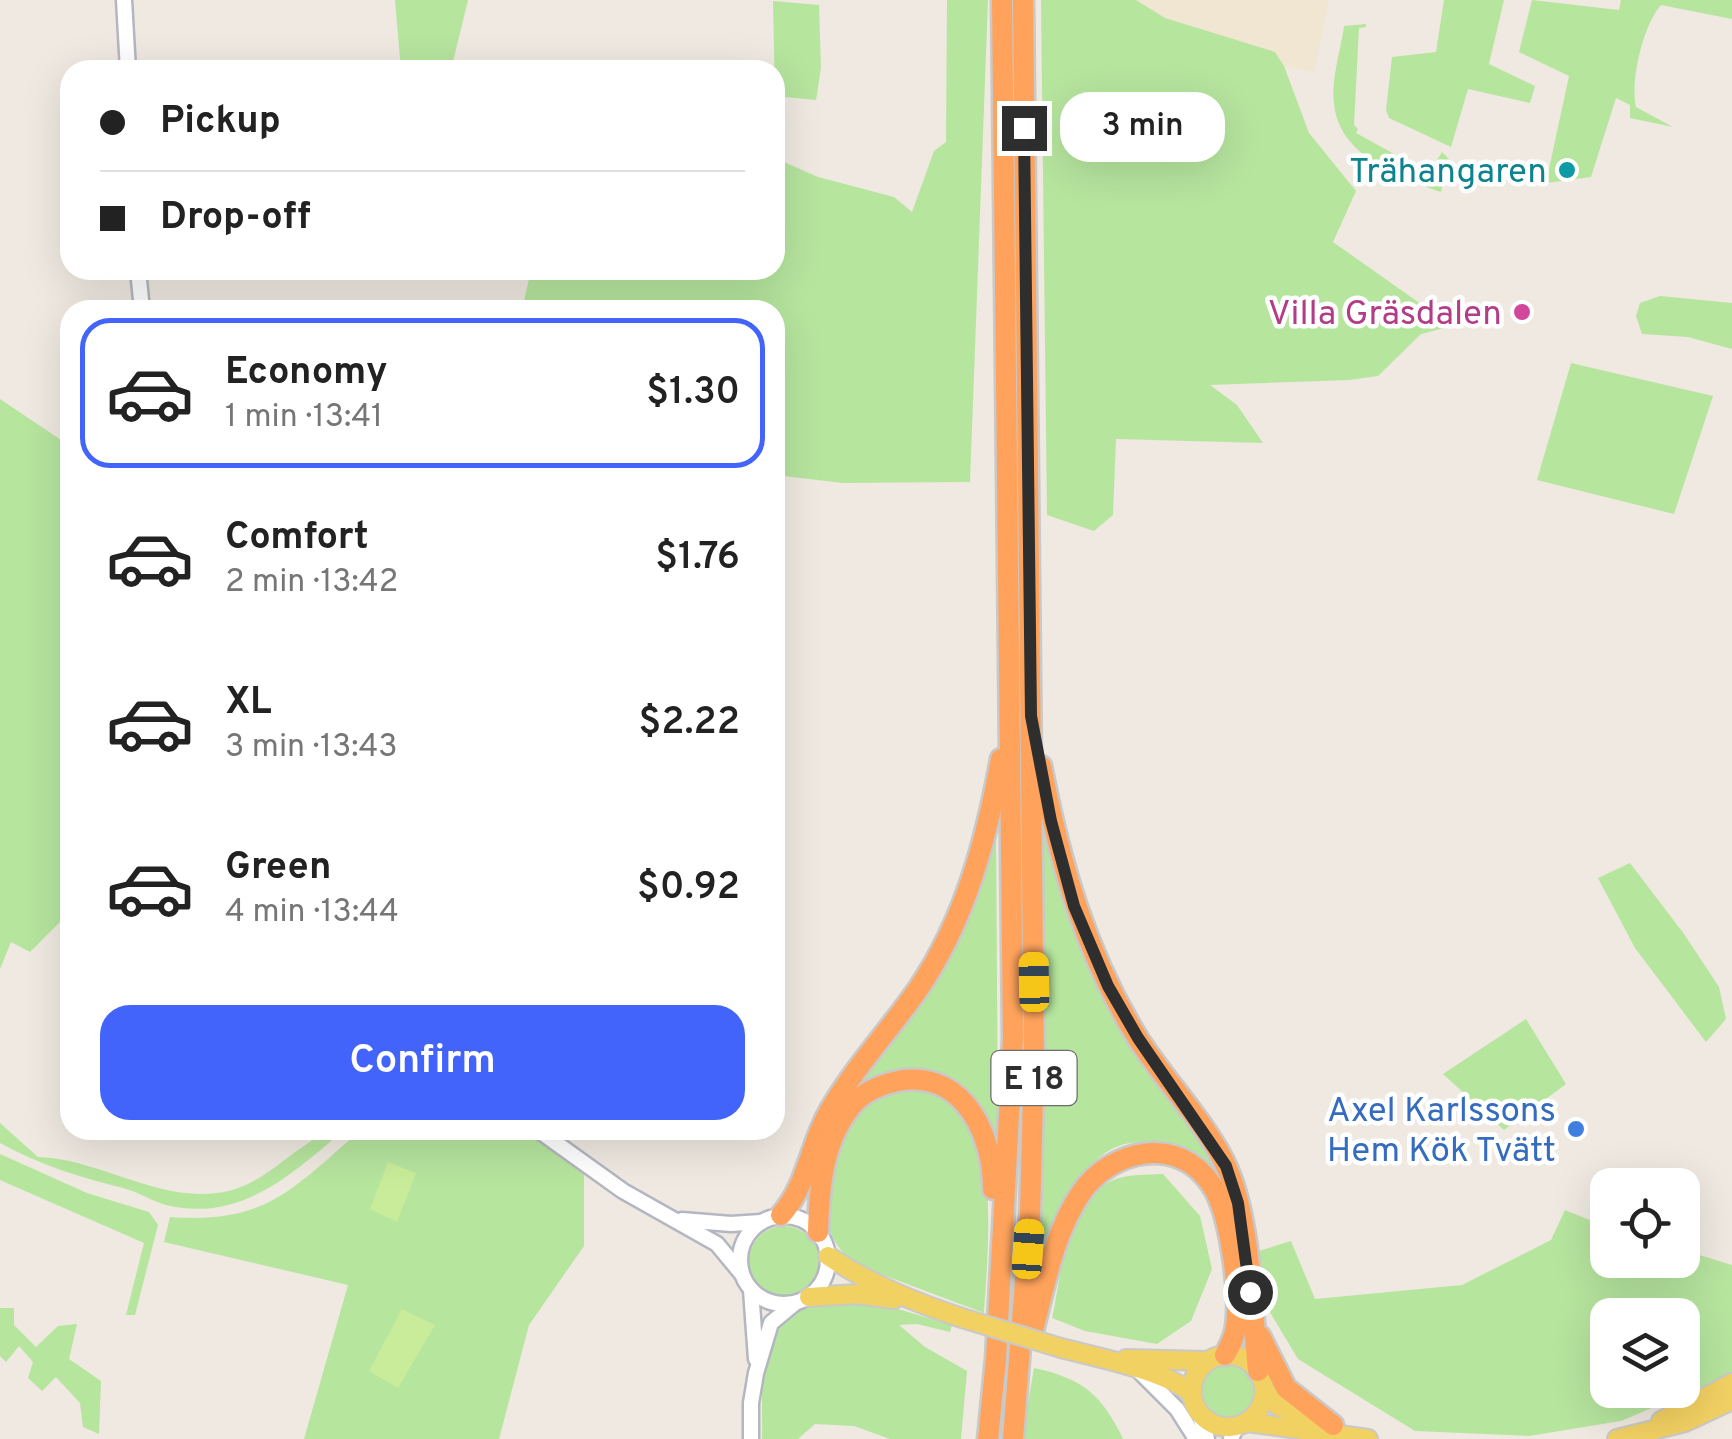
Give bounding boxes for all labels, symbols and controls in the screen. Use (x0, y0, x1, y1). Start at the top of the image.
callout: 3 min (1059, 93, 1224, 163)
text: Pickup (160, 98, 281, 147)
route end (1002, 106, 1047, 151)
text: 3 min (1101, 107, 1184, 147)
place label: Trähangaren (1349, 151, 1547, 195)
marker: Trähangaren (1556, 159, 1578, 181)
text: Drop-off (160, 194, 311, 243)
place label: Villa Gräsdalen (1268, 293, 1502, 337)
marker: Villa Gräsdalen (1511, 301, 1533, 323)
icon: car (105, 348, 195, 438)
text: Economy (225, 349, 387, 398)
text: $1.30 (646, 369, 740, 418)
text: 1 min · 13:41 (225, 398, 383, 438)
icon: car (105, 513, 195, 603)
text: Comfort (225, 514, 369, 563)
text: $1.76 (655, 534, 740, 583)
text: 2 min · 13:42 (225, 563, 398, 603)
icon: car (105, 678, 195, 768)
text: XL (225, 679, 272, 728)
text: $2.22 (639, 699, 740, 748)
text: 3 min · 13:43 (225, 728, 398, 768)
icon: car (105, 843, 195, 933)
text: Green (225, 844, 331, 893)
text: $0.92 (637, 864, 740, 913)
text: 4 min · 13:44 (225, 893, 399, 933)
car (1018, 952, 1050, 1012)
button: Confirm (100, 1005, 745, 1120)
road number: E 18 (992, 1051, 1076, 1105)
place label: Axel Karlssons Hem Kök Tvätt (1327, 1090, 1556, 1174)
marker: Axel Karlssons Hem Kök Tvätt (1565, 1118, 1587, 1140)
map controls (1590, 1168, 1700, 1408)
button: locate (1590, 1168, 1700, 1278)
car (1011, 1218, 1045, 1280)
route start (1228, 1270, 1273, 1315)
button: layers (1590, 1298, 1700, 1408)

